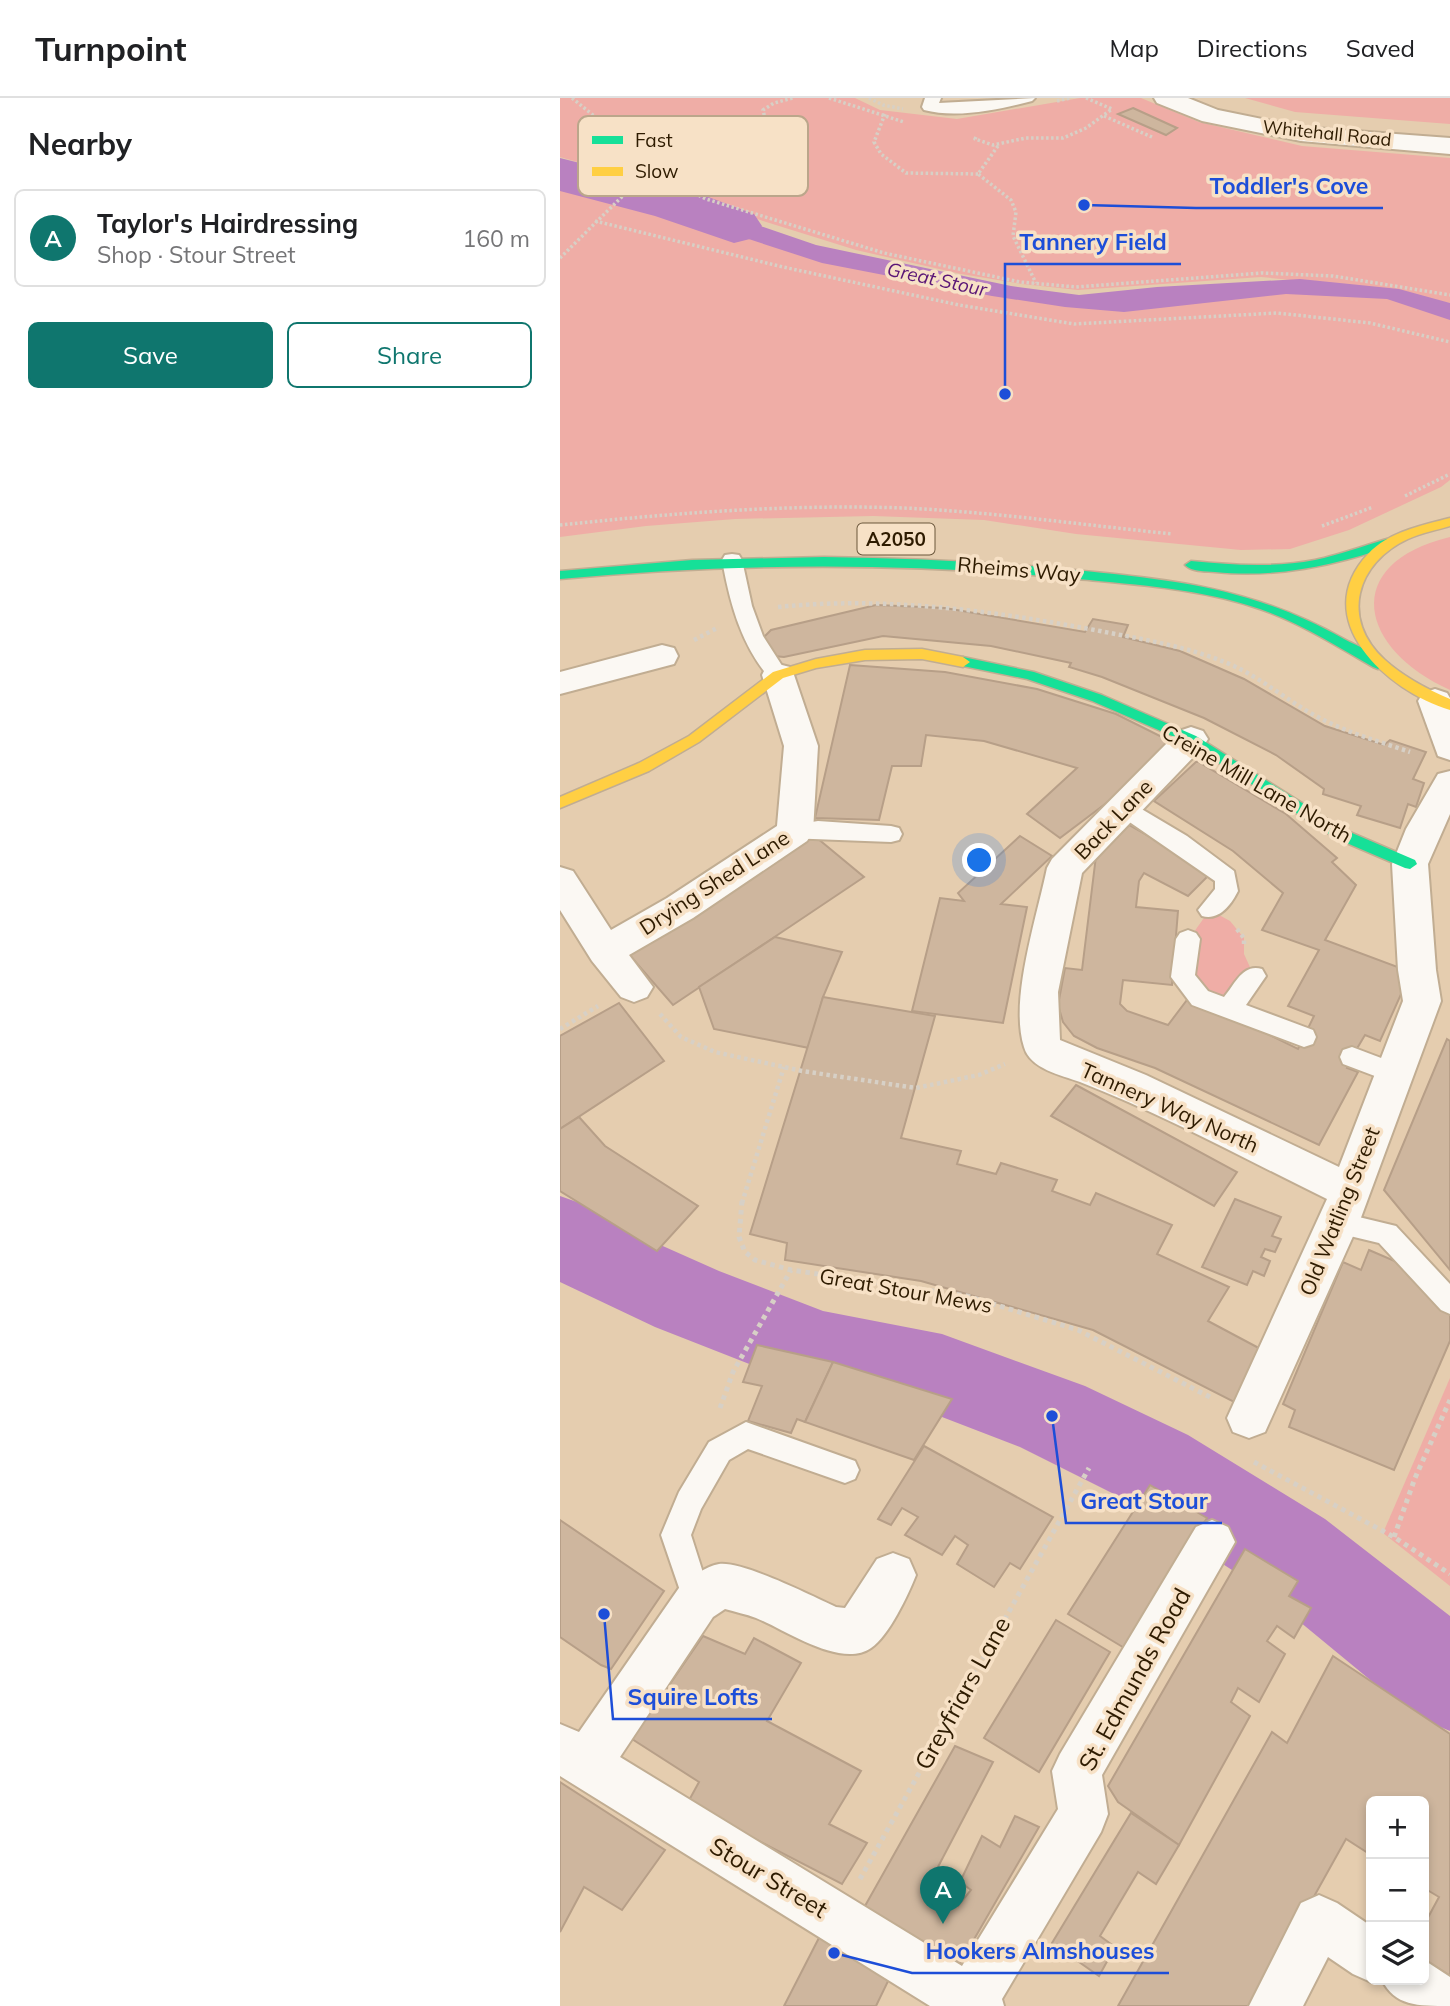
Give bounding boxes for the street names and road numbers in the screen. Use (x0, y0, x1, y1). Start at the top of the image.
street label: Whitehall Road (1261, 115, 1393, 151)
road number: A2050 (858, 524, 934, 554)
street label: Rheims Way (956, 551, 1082, 587)
street label: Creine Mill Lane North (1158, 718, 1356, 848)
street label: Back Lane (1068, 774, 1158, 864)
street label: Drying Shed Lane (634, 824, 794, 940)
street label: Tannery Way North (1077, 1056, 1263, 1158)
street label: Old Watling Street (1293, 1123, 1385, 1299)
street label: Great Stour Mews (818, 1262, 994, 1318)
street label: St. Edmunds Road (1071, 1582, 1197, 1776)
street label: Greyfriars Lane (908, 1611, 1016, 1775)
street label: Stour Street (705, 1830, 833, 1924)

